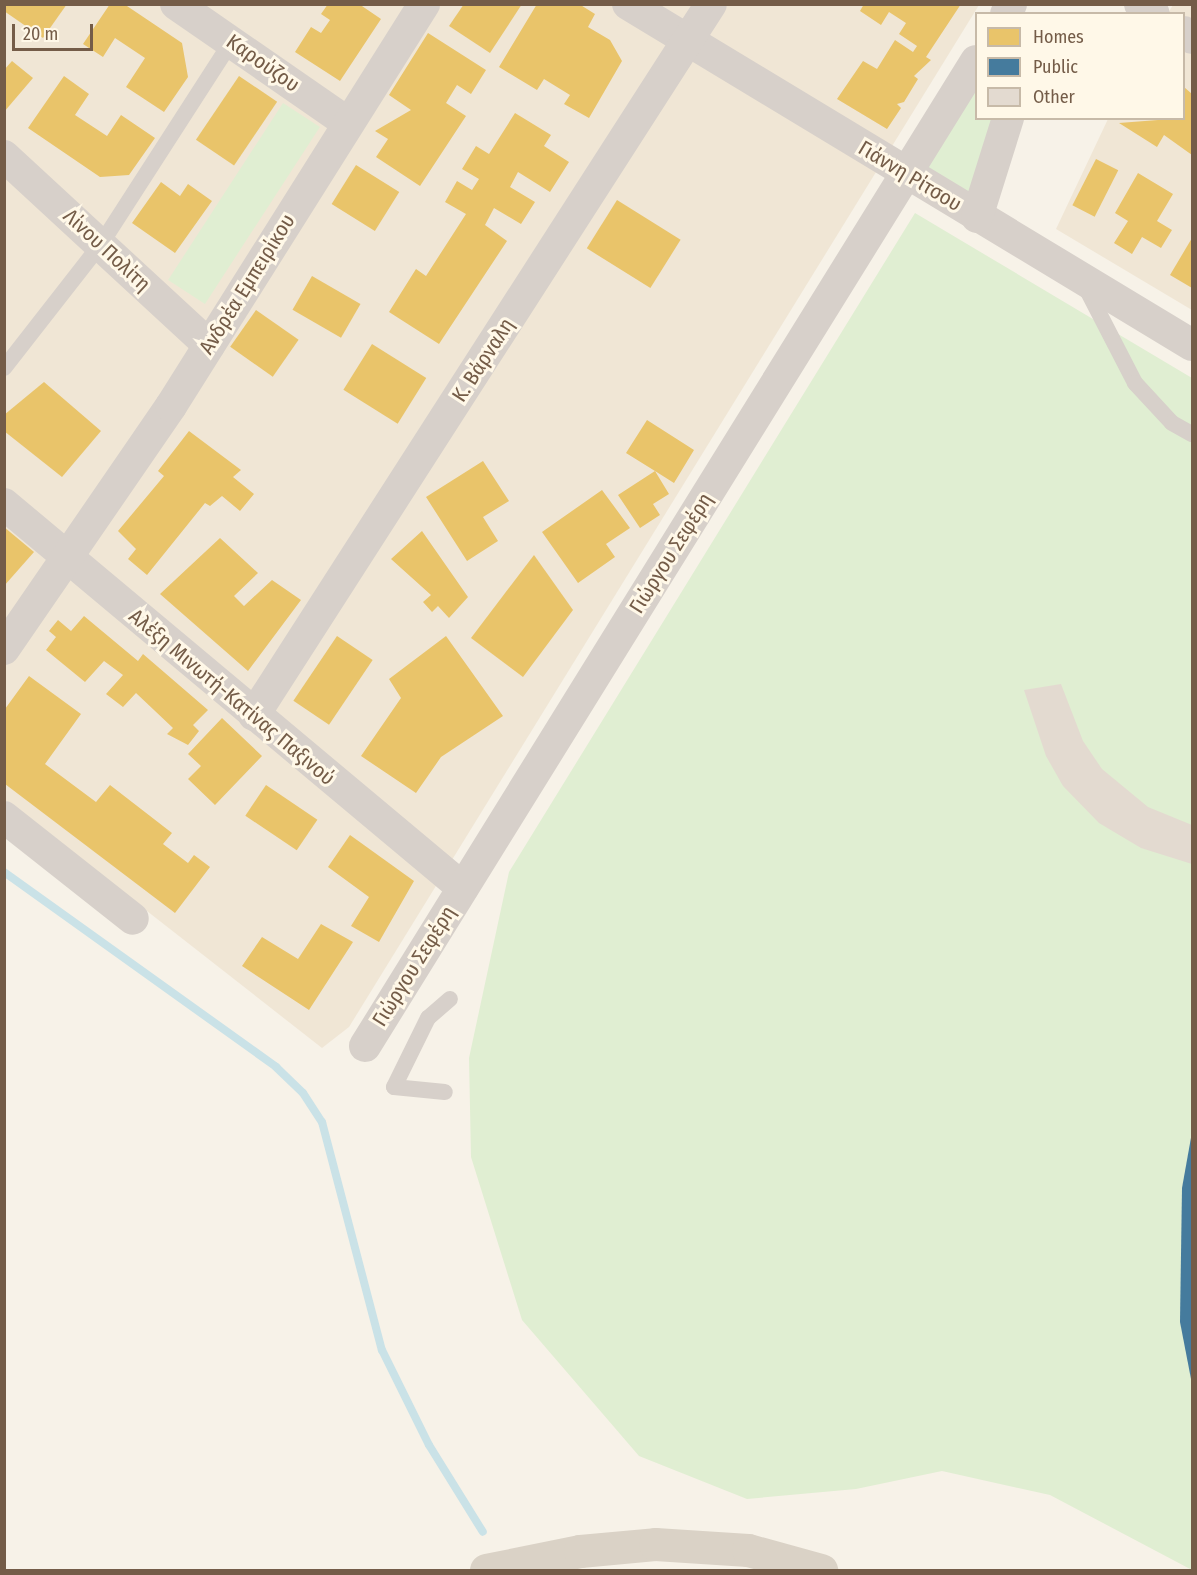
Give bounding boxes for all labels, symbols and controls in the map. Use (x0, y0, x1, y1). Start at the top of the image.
scale bar (15, 12, 96, 50)
legend (975, 12, 1185, 120)
text: 20 m (23, 23, 58, 45)
text: Homes (1033, 26, 1084, 48)
street label: Καρούζου (222, 29, 304, 97)
text: Public (1033, 56, 1078, 78)
text: Other (1033, 86, 1075, 108)
street label: Γιάννη Ρίτσου (854, 135, 966, 217)
street label: Λίνου Πολίτη (58, 203, 156, 297)
street label: Ανδρέα Εμπειρίκου (194, 209, 300, 359)
street label: Κ. Βάρναλη (447, 313, 519, 407)
street label: Γιώργου Σεφέρη (624, 488, 718, 618)
street label: Αλέξη Μινωτή-Κατίνας Παξινού (124, 603, 340, 791)
street label: Γιώργου Σεφέρη (367, 901, 461, 1031)

